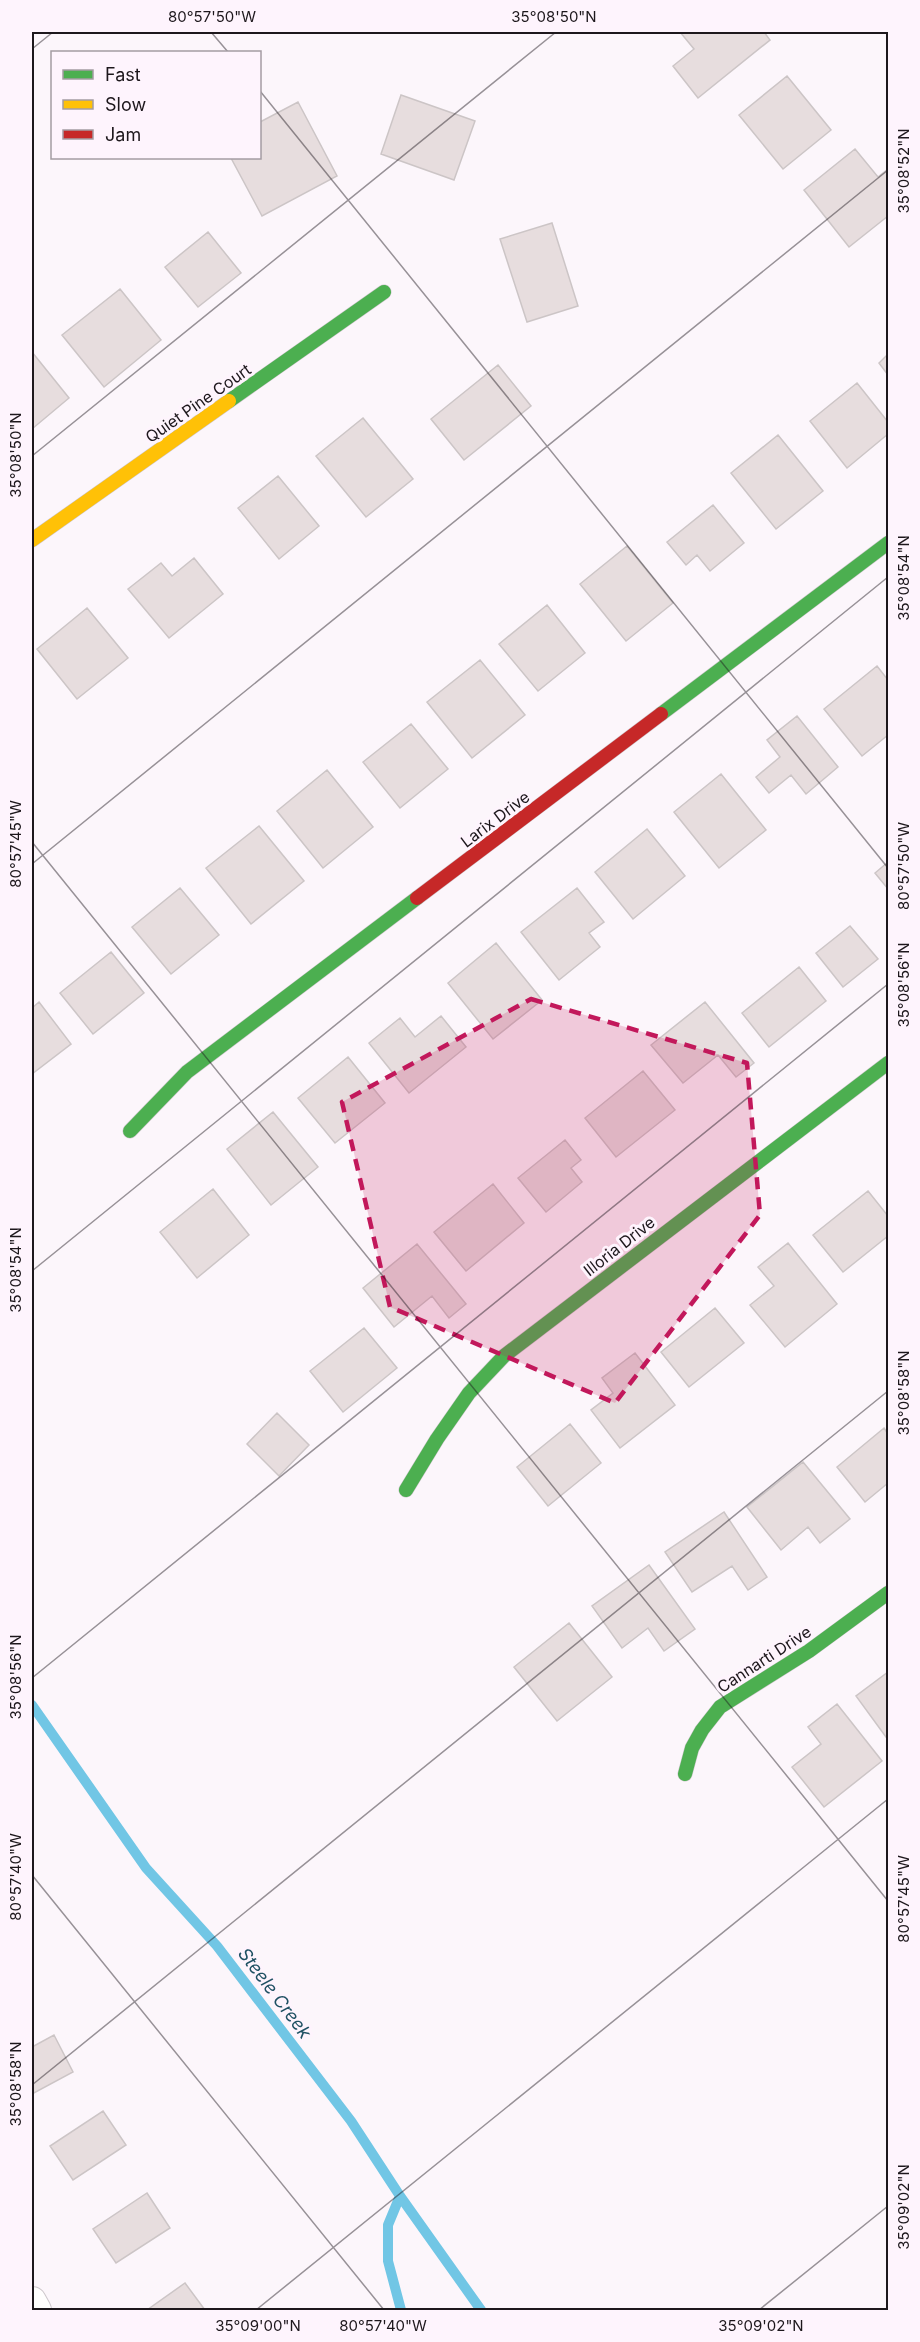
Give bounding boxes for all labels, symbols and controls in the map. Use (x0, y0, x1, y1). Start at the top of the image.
text: 80°57'50"W (168, 7, 256, 26)
text: 35°08'50"N (511, 7, 597, 26)
legend (51, 51, 261, 159)
text: Fast (105, 64, 141, 85)
text: Slow (105, 94, 146, 115)
text: Jam (105, 124, 141, 145)
text: 35°08'52"N (894, 128, 913, 214)
street label: Quiet Pine Court (141, 359, 255, 447)
text: 35°08'50"N (6, 412, 25, 498)
text: 35°08'54"N (894, 535, 913, 621)
street label: Larix Drive (457, 787, 533, 851)
text: 80°57'45"W (6, 800, 25, 888)
text: 80°57'50"W (894, 822, 913, 910)
text: 35°08'56"N (894, 942, 913, 1028)
street label: Illoria Drive (579, 1212, 659, 1280)
text: 35°08'54"N (6, 1227, 25, 1313)
text: 35°08'58"N (894, 1350, 913, 1436)
street label: Cannarti Drive (713, 1621, 815, 1697)
text: 35°08'56"N (6, 1634, 25, 1720)
text: 80°57'40"W (6, 1833, 25, 1921)
text: 80°57'45"W (894, 1855, 913, 1943)
water label: Steele Creek (234, 1944, 317, 2043)
text: 35°08'58"N (6, 2041, 25, 2127)
text: 35°09'02"N (894, 2164, 913, 2250)
text: 35°09'00"N (215, 2316, 301, 2335)
text: 80°57'40"W (339, 2316, 427, 2335)
text: 35°09'02"N (718, 2316, 804, 2335)

